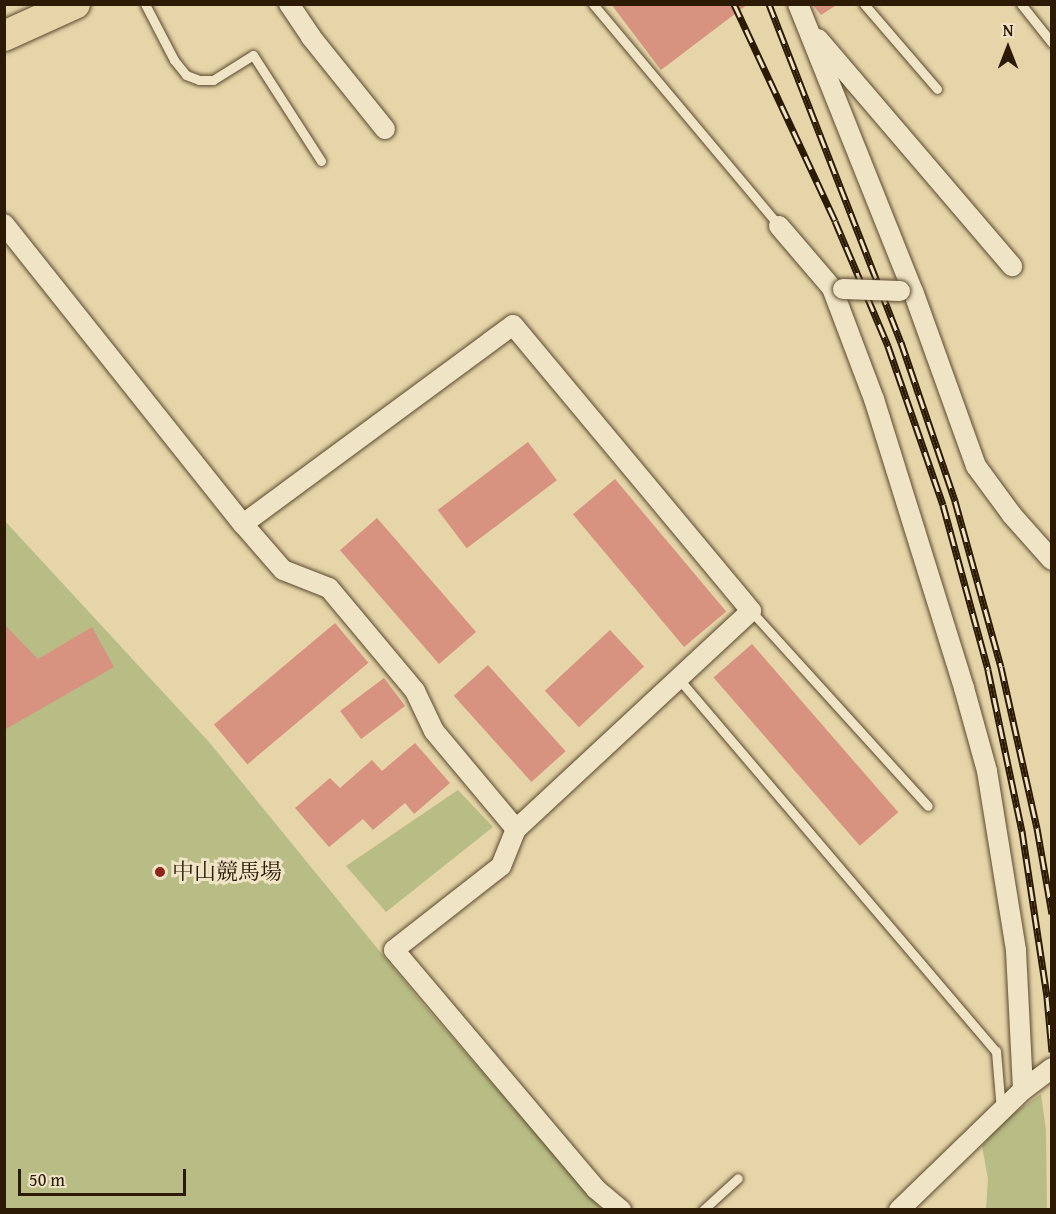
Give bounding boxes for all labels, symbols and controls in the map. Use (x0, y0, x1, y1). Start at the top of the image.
north arrow (978, 18, 1038, 78)
text: N (1003, 18, 1013, 42)
place label: 中山競馬場 (172, 859, 282, 885)
marker: 中山競馬場 (153, 865, 167, 879)
scale bar (21, 1157, 189, 1195)
text: 50 m (29, 1166, 65, 1193)

